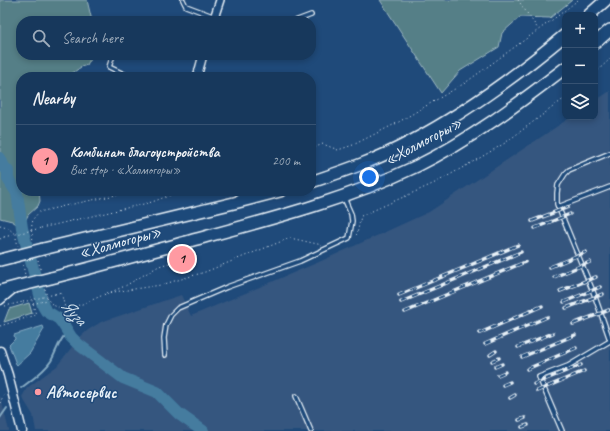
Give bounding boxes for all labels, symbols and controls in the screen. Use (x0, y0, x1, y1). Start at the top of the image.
map controls (562, 12, 598, 120)
button: + (562, 12, 598, 48)
search box (16, 16, 316, 60)
icon: search (30, 27, 52, 49)
text: Search here (62, 29, 123, 48)
button: − (562, 48, 598, 84)
button: layers (562, 84, 598, 120)
text: Nearby (32, 88, 75, 109)
street label: «Холмогоры» (381, 112, 465, 170)
text: Комбинат благоустройства (70, 143, 219, 162)
text: 1 (42, 153, 48, 169)
text: 200 m (272, 153, 300, 169)
text: Bus stop · «Холмогоры» (70, 162, 181, 178)
your location (359, 167, 379, 187)
street label: «Холмогоры» (76, 221, 164, 263)
pin: 1 (169, 244, 195, 274)
water label: Яуза (56, 294, 93, 332)
place label: Автосервис (46, 382, 118, 403)
marker: Автосервис (33, 387, 43, 397)

